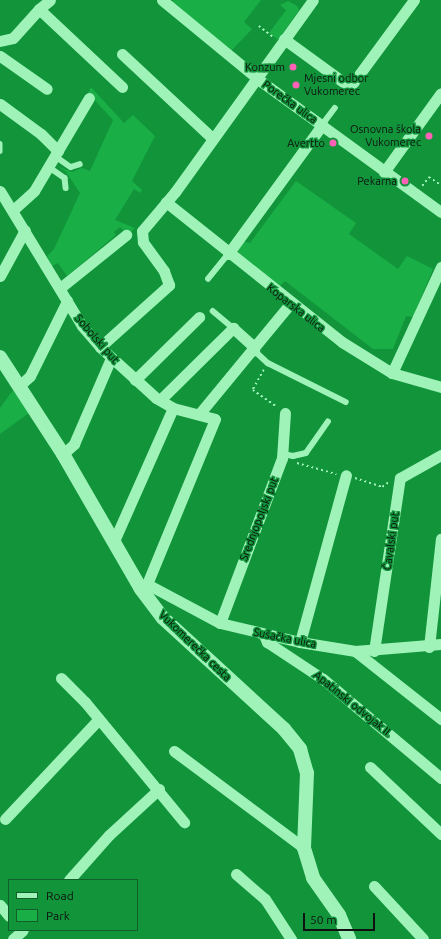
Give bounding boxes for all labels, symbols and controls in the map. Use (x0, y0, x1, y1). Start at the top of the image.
place label: Konzum (245, 60, 285, 74)
marker: Konzum (288, 62, 298, 72)
place label: Mjesni odbor Vukomerec (304, 72, 368, 98)
street label: Porečka ulica (260, 78, 320, 126)
marker: Mjesni odbor Vukomerec (291, 80, 301, 90)
place label: Osnovna škola Vukomerec (350, 123, 421, 149)
marker: Osnovna škola Vukomerec (424, 131, 434, 141)
place label: Avertto (287, 136, 325, 150)
marker: Avertto (328, 138, 338, 148)
place label: Pekarna (357, 174, 397, 188)
marker: Pekarna (400, 176, 410, 186)
street label: Koparska ulica (264, 281, 328, 335)
street label: Sobolski put (72, 312, 122, 366)
street label: Srednjopoljski put (237, 475, 281, 563)
street label: Čavalski put (380, 511, 402, 571)
street label: Vukomerečka cesta (156, 608, 234, 684)
street label: Sušačka ulica (252, 625, 318, 651)
street label: Apatinski odvojak II. (311, 668, 395, 740)
legend (8, 879, 138, 931)
text: Road (46, 889, 74, 902)
scale bar (305, 905, 377, 931)
text: Park (46, 909, 70, 922)
text: 50 m (310, 913, 337, 926)

